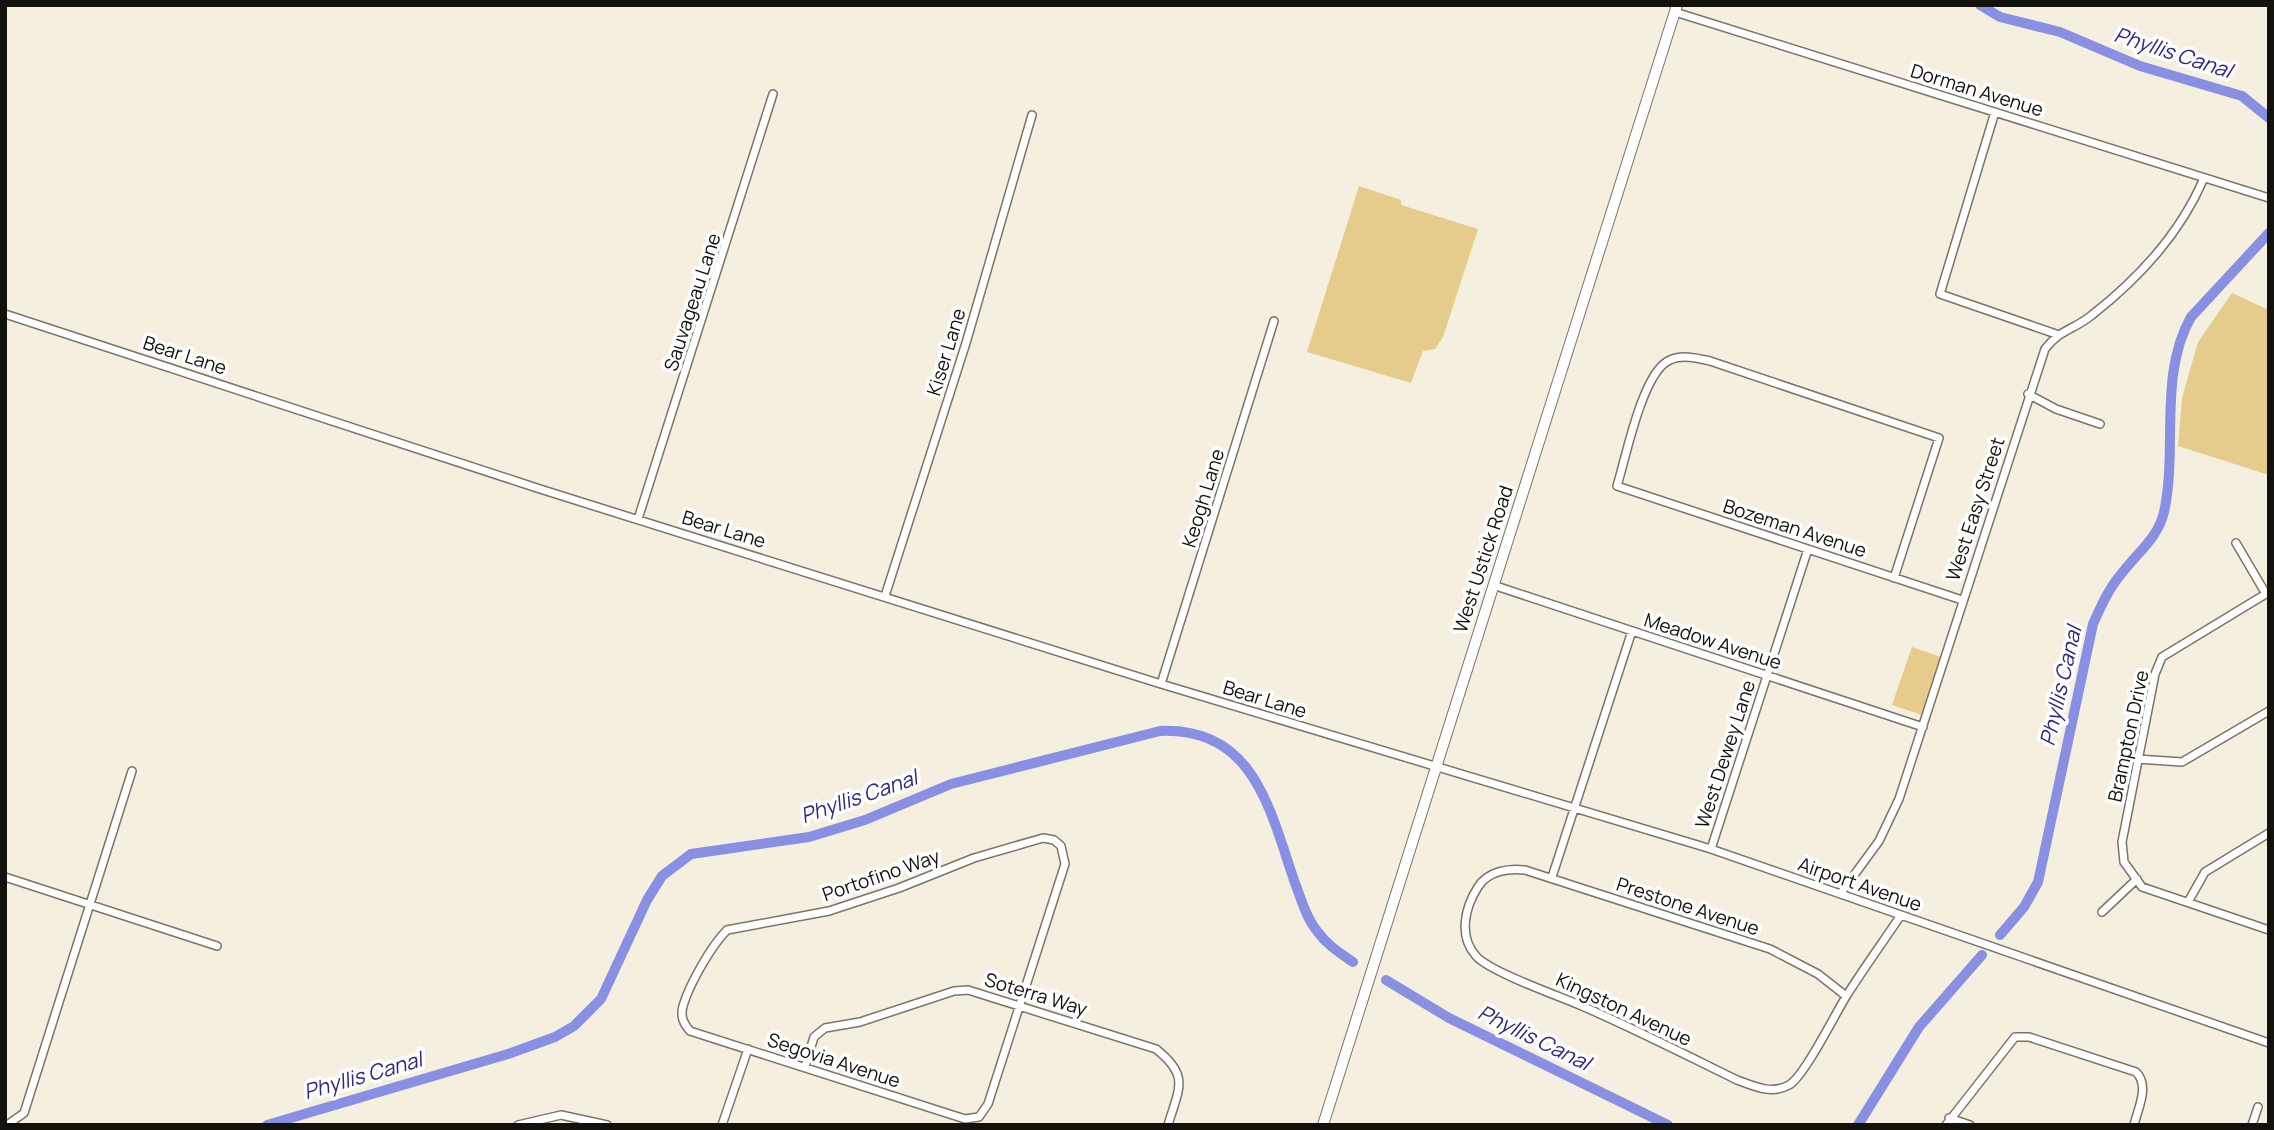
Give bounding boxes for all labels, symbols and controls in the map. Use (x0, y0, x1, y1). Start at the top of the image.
water label: Phyllis Canal (2111, 20, 2239, 85)
street label: Dorman Avenue (1907, 57, 2047, 123)
street label: Sauvageau Lane (657, 230, 727, 374)
street label: Kiser Lane (920, 305, 972, 399)
street label: Bear Lane (140, 329, 230, 381)
street label: West Easy Street (1940, 434, 2010, 584)
street label: Keogh Lane (1176, 446, 1230, 550)
street label: West Ustick Road (1447, 482, 1519, 636)
street label: Bozeman Avenue (1720, 493, 1870, 563)
street label: Bear Lane (679, 504, 769, 554)
street label: Meadow Avenue (1641, 607, 1785, 675)
water label: Phyllis Canal (2033, 620, 2088, 748)
street label: Brampton Drive (2101, 668, 2155, 804)
street label: Bear Lane (1220, 674, 1310, 724)
street label: West Dewey Lane (1689, 677, 1761, 831)
water label: Phyllis Canal (796, 762, 924, 829)
street label: Portofino Way (819, 843, 943, 907)
street label: Airport Avenue (1795, 851, 1925, 917)
street label: Prestone Avenue (1613, 871, 1763, 941)
street label: Soterra Way (982, 966, 1090, 1022)
street label: Kingston Avenue (1552, 966, 1696, 1052)
water label: Phyllis Canal (1474, 998, 1598, 1078)
street label: Segovia Avenue (764, 1026, 904, 1094)
water label: Phyllis Canal (300, 1044, 428, 1105)

